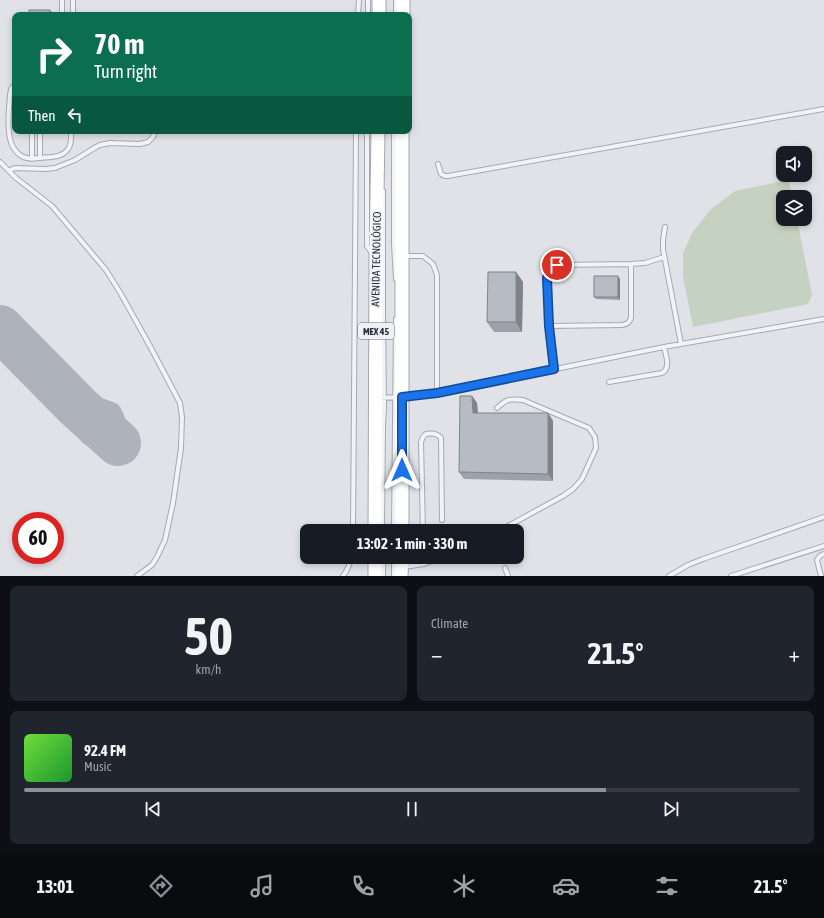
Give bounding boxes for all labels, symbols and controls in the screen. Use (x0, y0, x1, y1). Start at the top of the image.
icon: right (28, 28, 80, 80)
text: 70 m (94, 28, 144, 60)
text: Turn right (94, 61, 157, 82)
icon: left (64, 104, 86, 126)
text: Then (28, 107, 56, 124)
map controls (776, 146, 812, 226)
button: sound (776, 146, 812, 182)
button: layers (776, 190, 812, 226)
street label: AVENIDA TECNOLÓGICO (369, 211, 383, 307)
pin (540, 248, 574, 282)
icon: arrive (546, 254, 568, 276)
road number: MEX 45 (358, 323, 394, 339)
position arrow (381, 449, 423, 491)
speed limit sign: 60 (12, 512, 64, 564)
text: 13:02 · 1 min · 330 m (357, 535, 467, 552)
text: 50 (184, 606, 233, 666)
text: Climate (431, 616, 468, 631)
text: 21.5° (588, 636, 643, 670)
text: − (431, 641, 442, 667)
text: + (789, 641, 800, 667)
text: km/h (196, 662, 221, 677)
text: 92.4 FM (84, 742, 126, 759)
text: Music (84, 759, 111, 774)
icon: previous (142, 798, 164, 820)
icon: pause (401, 798, 423, 820)
icon: next (660, 798, 682, 820)
icon: directions (147, 872, 175, 900)
icon: music (248, 872, 276, 900)
icon: phone (349, 872, 377, 900)
icon: climate (450, 872, 478, 900)
icon: car (552, 872, 580, 900)
icon: filters (653, 872, 681, 900)
text: 13:01 (37, 876, 74, 897)
text: 21.5° (754, 876, 787, 897)

